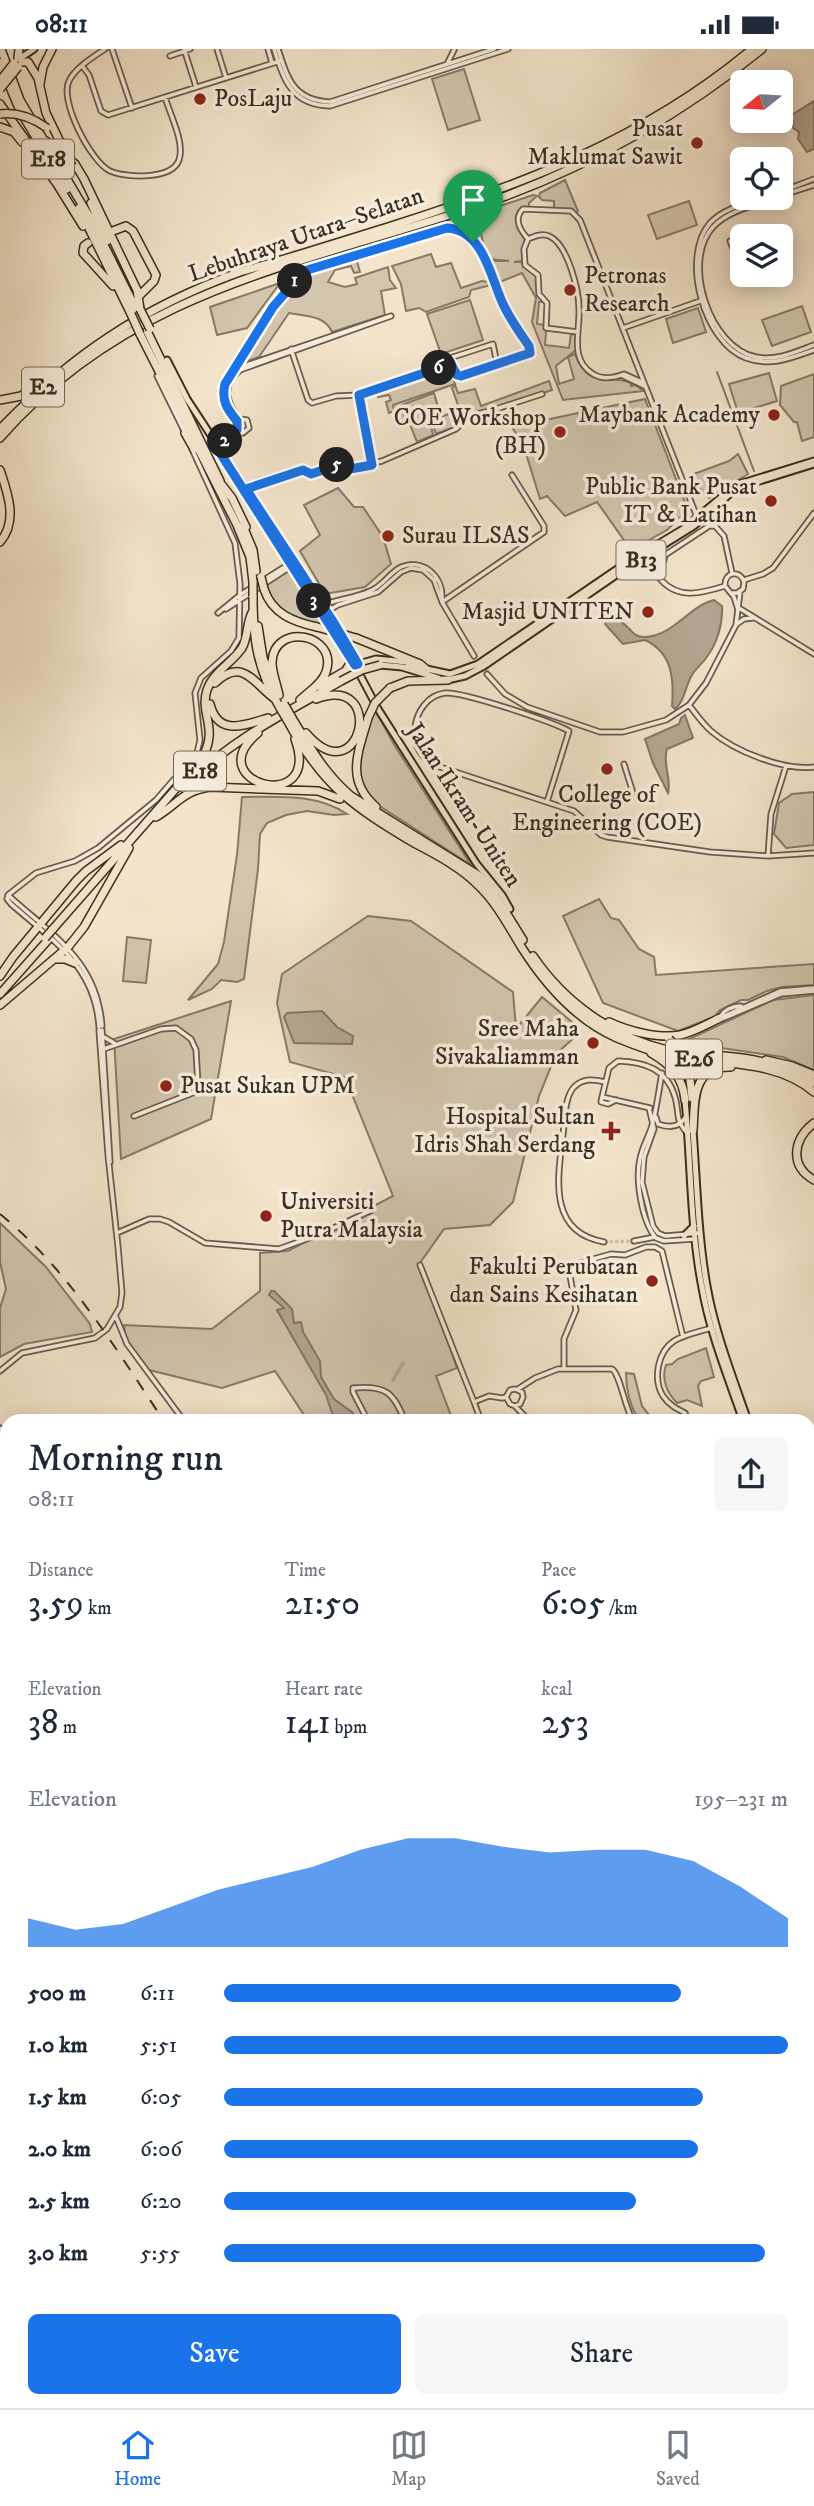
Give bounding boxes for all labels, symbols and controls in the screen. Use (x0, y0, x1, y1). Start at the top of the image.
text: 08:11 (35, 8, 88, 41)
north arrow (730, 70, 793, 133)
map controls (730, 70, 793, 287)
place label: PosLaju (214, 84, 292, 114)
marker: PosLaju (192, 91, 208, 107)
place label: Pusat Maklumat Sawit (527, 114, 683, 172)
marker: Pusat Maklumat Sawit (689, 135, 705, 151)
road number: E18 (22, 139, 74, 179)
button: locate (730, 147, 793, 210)
pin (443, 170, 503, 242)
street label: Lebuhraya Utara–Selatan (185, 181, 428, 289)
icon: arrive (454, 181, 492, 219)
button: layers (730, 224, 793, 287)
place label: Petronas Research (584, 261, 670, 319)
pin: 1 (278, 264, 312, 299)
text: 1 (291, 269, 298, 292)
marker: Petronas Research (562, 282, 578, 298)
pin: 6 (422, 351, 457, 385)
text: 6 (434, 356, 443, 379)
road number: E2 (22, 367, 64, 407)
place label: Maybank Academy (579, 400, 761, 430)
place label: COE Workshop (BH) (394, 403, 546, 461)
marker: Maybank Academy (766, 407, 782, 423)
pin: 2 (208, 423, 243, 459)
marker: COE Workshop (BH) (552, 424, 568, 440)
text: 2 (220, 429, 229, 452)
pin: 5 (320, 447, 354, 483)
text: 5 (332, 453, 341, 476)
place label: Public Bank Pusat IT & Latihan (585, 472, 757, 530)
marker: Public Bank Pusat IT & Latihan (763, 493, 779, 509)
place label: Surau ILSAS (402, 521, 530, 551)
marker: Surau ILSAS (380, 528, 396, 544)
road number: B13 (616, 540, 666, 579)
pin: 3 (296, 583, 332, 619)
text: 3 (310, 589, 317, 612)
place label: Masjid UNITEN (462, 597, 634, 627)
marker: Masjid UNITEN (640, 604, 656, 620)
street label: Jalan Ikram-Uniten (399, 716, 529, 893)
road number: E18 (174, 751, 226, 791)
marker: College of Engineering (COE) (599, 761, 615, 777)
place label: College of Engineering (COE) (512, 780, 702, 838)
place label: Sree Maha Sivakaliamman (435, 1014, 580, 1072)
marker: Sree Maha Sivakaliamman (585, 1035, 601, 1051)
road number: E26 (666, 1039, 722, 1079)
place label: Pusat Sukan UPM (180, 1071, 355, 1101)
marker: Pusat Sukan UPM (158, 1078, 174, 1094)
place label: Hospital Sultan Idris Shah Serdang (414, 1102, 595, 1160)
marker: Hospital Sultan Idris Shah Serdang (601, 1121, 621, 1141)
place label: Universiti Putra Malaysia (280, 1187, 423, 1245)
marker: Universiti Putra Malaysia (258, 1208, 274, 1224)
place label: Fakulti Perubatan dan Sains Kesihatan (450, 1252, 638, 1310)
marker: Fakulti Perubatan dan Sains Kesihatan (644, 1273, 660, 1289)
text: Morning run (28, 1435, 223, 1483)
button: share (714, 1437, 788, 1511)
text: 08:11 (28, 1485, 75, 1514)
text: Distance (28, 1559, 93, 1582)
text: Time (285, 1559, 326, 1582)
text: Pace (541, 1559, 576, 1582)
text: 3.59 (28, 1582, 84, 1626)
text: 21:50 (285, 1582, 360, 1626)
text: 6:05 (541, 1582, 605, 1626)
text: km (84, 1597, 112, 1620)
text: /km (605, 1597, 638, 1620)
text: Elevation (28, 1678, 102, 1701)
text: Heart rate (285, 1678, 363, 1701)
text: kcal (541, 1678, 573, 1701)
text: 38 (28, 1701, 59, 1745)
text: 141 (285, 1701, 331, 1745)
text: 253 (541, 1701, 589, 1745)
text: m (59, 1716, 77, 1739)
text: bpm (331, 1716, 367, 1739)
text: Elevation (28, 1785, 117, 1814)
text: 195–231 m (694, 1785, 788, 1814)
text: 500 m (28, 1979, 86, 2008)
text: 6:11 (140, 1979, 175, 2008)
text: 1.0 km (28, 2031, 88, 2060)
text: 5:51 (140, 2031, 177, 2060)
text: 1.5 km (28, 2083, 87, 2112)
text: 6:05 (140, 2083, 182, 2112)
text: 2.0 km (28, 2135, 91, 2164)
text: 6:06 (140, 2135, 182, 2164)
text: 2.5 km (28, 2187, 90, 2216)
text: 6:20 (140, 2187, 182, 2216)
text: 3.0 km (28, 2239, 88, 2268)
text: 5:55 (140, 2239, 180, 2268)
button: Save (28, 2314, 401, 2394)
button: Share (415, 2314, 788, 2394)
tab: Home (114, 2426, 161, 2491)
tab: Map (390, 2426, 428, 2491)
tab: Saved (656, 2426, 700, 2491)

